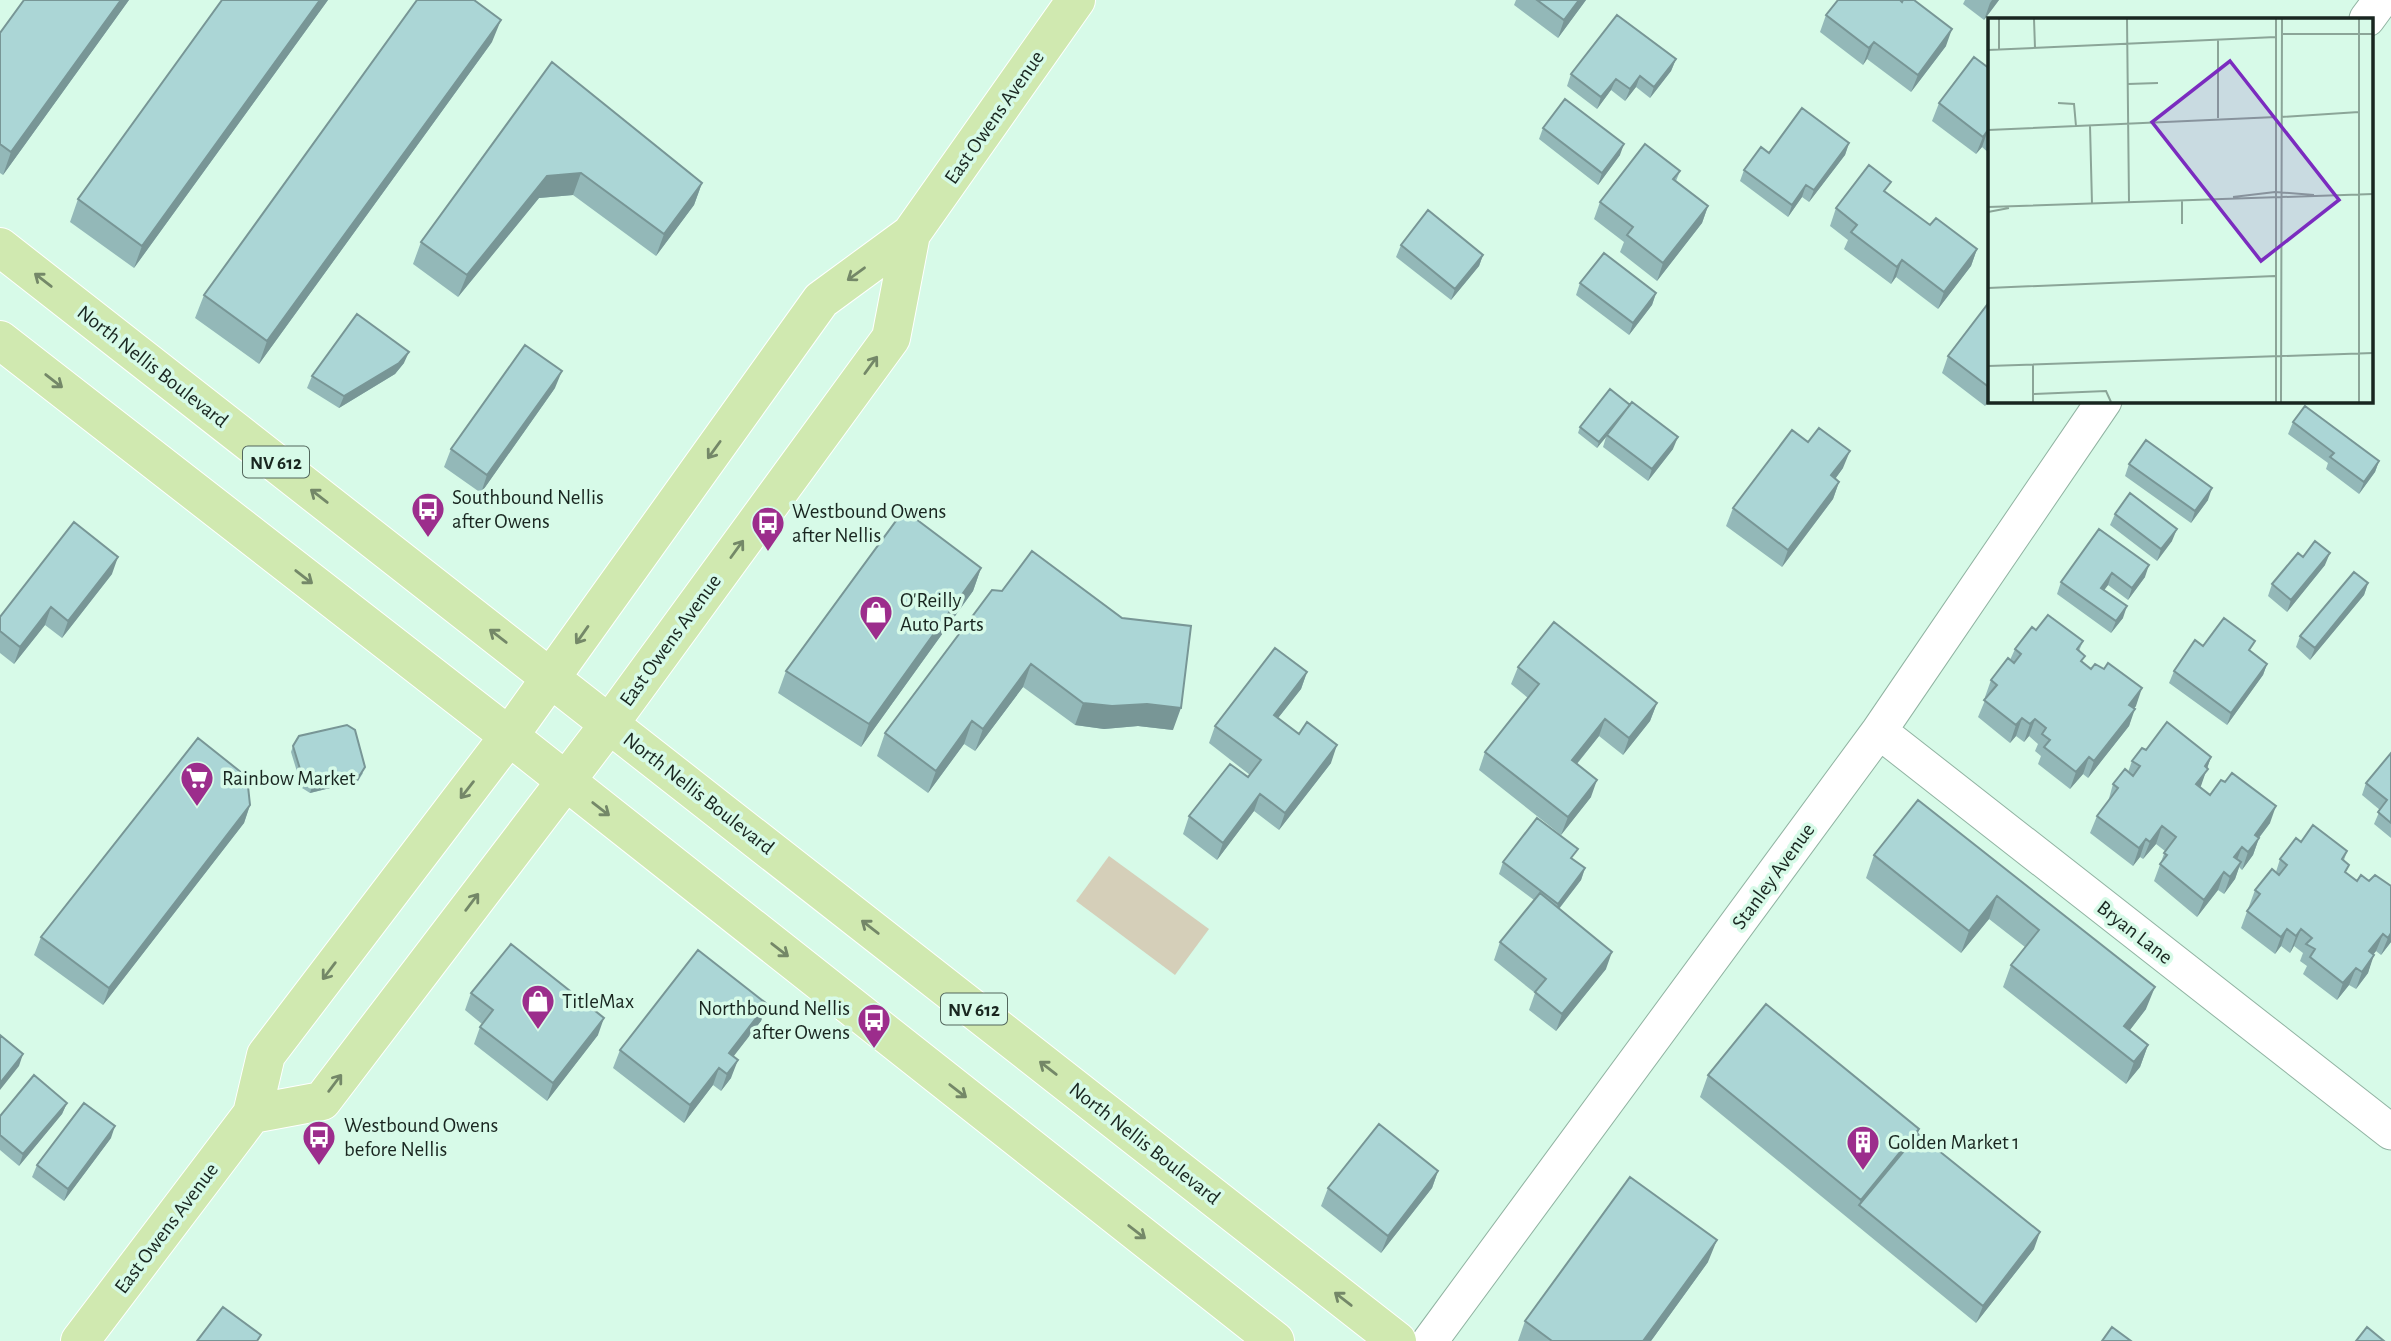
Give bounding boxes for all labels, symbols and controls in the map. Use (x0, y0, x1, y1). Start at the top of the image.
inset map (1988, 18, 2374, 402)
street label: East Owens Avenue (941, 47, 1048, 188)
one-way arrow (847, 267, 866, 282)
one-way arrow (34, 273, 53, 288)
street label: North Nellis Boulevard (73, 301, 232, 432)
one-way arrow (864, 356, 878, 375)
one-way arrow (44, 374, 63, 389)
one-way arrow (707, 440, 721, 459)
road number: NV 612 (243, 446, 309, 477)
place label: Southbound Nellis after Owens (452, 487, 604, 532)
one-way arrow (310, 488, 329, 503)
bus stop icon: Southbound Nellis after Owens (409, 490, 447, 539)
place label: Westbound Owens after Nellis (792, 501, 946, 546)
bus stop icon: Westbound Owens after Nellis (749, 504, 787, 553)
one-way arrow (730, 540, 744, 559)
one-way arrow (295, 570, 313, 585)
street label: East Owens Avenue (616, 570, 725, 710)
place label: O'Reilly Auto Parts (900, 590, 984, 635)
shop icon: O'Reilly Auto Parts (857, 593, 895, 642)
one-way arrow (575, 625, 589, 644)
one-way arrow (490, 628, 508, 643)
street label: North Nellis Boulevard (619, 728, 778, 859)
supermarket icon: Rainbow Market (178, 759, 216, 808)
place label: Rainbow Market (222, 768, 356, 789)
one-way arrow (460, 781, 475, 799)
one-way arrow (592, 801, 610, 817)
street label: Stanley Avenue (1728, 819, 1819, 933)
one-way arrow (465, 893, 480, 912)
street label: Bryan Lane (2093, 897, 2176, 968)
one-way arrow (861, 919, 879, 935)
one-way arrow (770, 943, 788, 958)
one-way arrow (322, 961, 337, 980)
shop icon: TitleMax (519, 982, 557, 1031)
place label: TitleMax (562, 991, 634, 1012)
road number: NV 612 (941, 993, 1007, 1024)
place label: Northbound Nellis after Owens (698, 998, 850, 1043)
bus stop icon: Northbound Nellis after Owens (855, 1001, 893, 1050)
one-way arrow (1040, 1060, 1058, 1075)
one-way arrow (327, 1074, 342, 1093)
street label: North Nellis Boulevard (1065, 1078, 1224, 1209)
one-way arrow (949, 1083, 967, 1099)
place label: Westbound Owens before Nellis (344, 1115, 498, 1160)
bus stop icon: Westbound Owens before Nellis (300, 1118, 338, 1167)
building icon: Golden Market 1 (1844, 1123, 1882, 1172)
place label: Golden Market 1 (1888, 1132, 2020, 1153)
street label: East Owens Avenue (111, 1159, 222, 1298)
one-way arrow (1127, 1224, 1145, 1239)
one-way arrow (1334, 1291, 1353, 1306)

